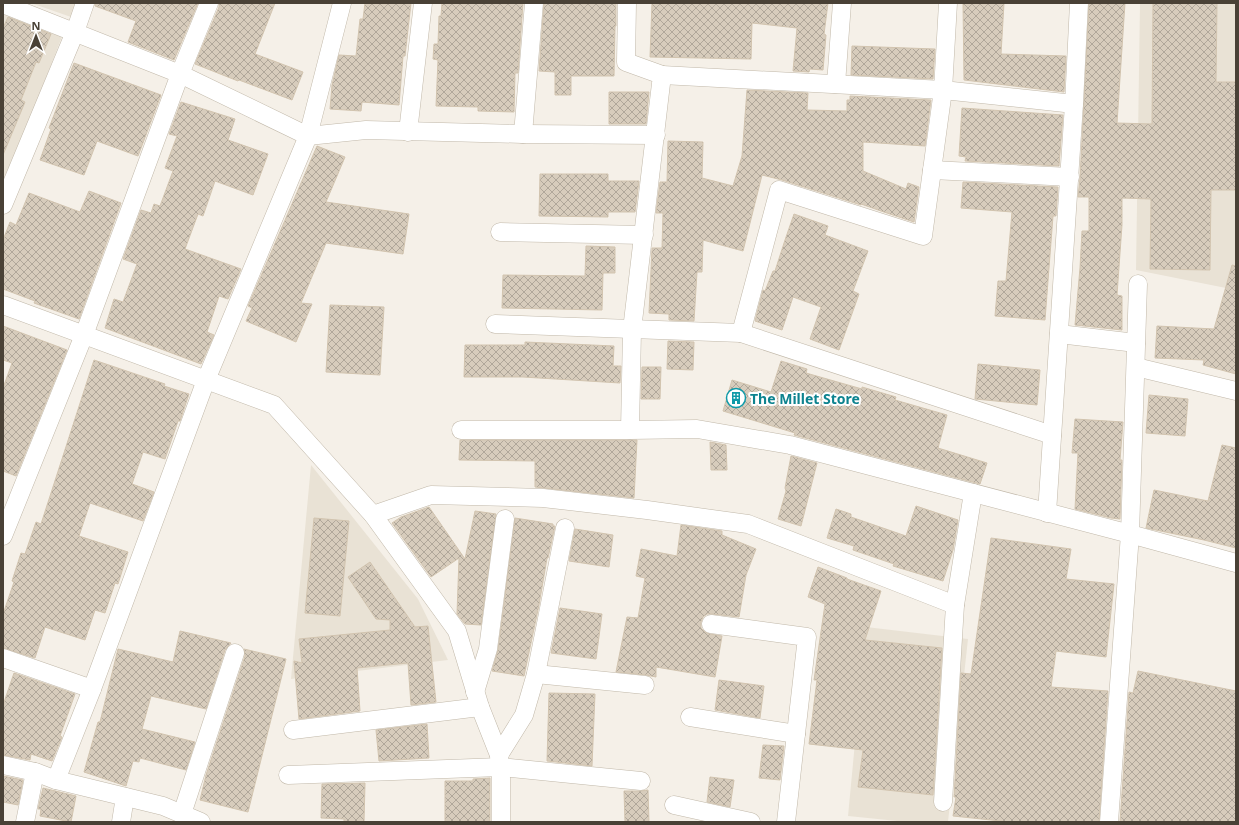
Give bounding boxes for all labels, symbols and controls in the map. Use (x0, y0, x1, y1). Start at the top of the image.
north arrow (16, 16, 56, 56)
text: N (32, 18, 40, 33)
building icon: The Millet Store (725, 387, 747, 409)
place label: The Millet Store (750, 389, 860, 408)

